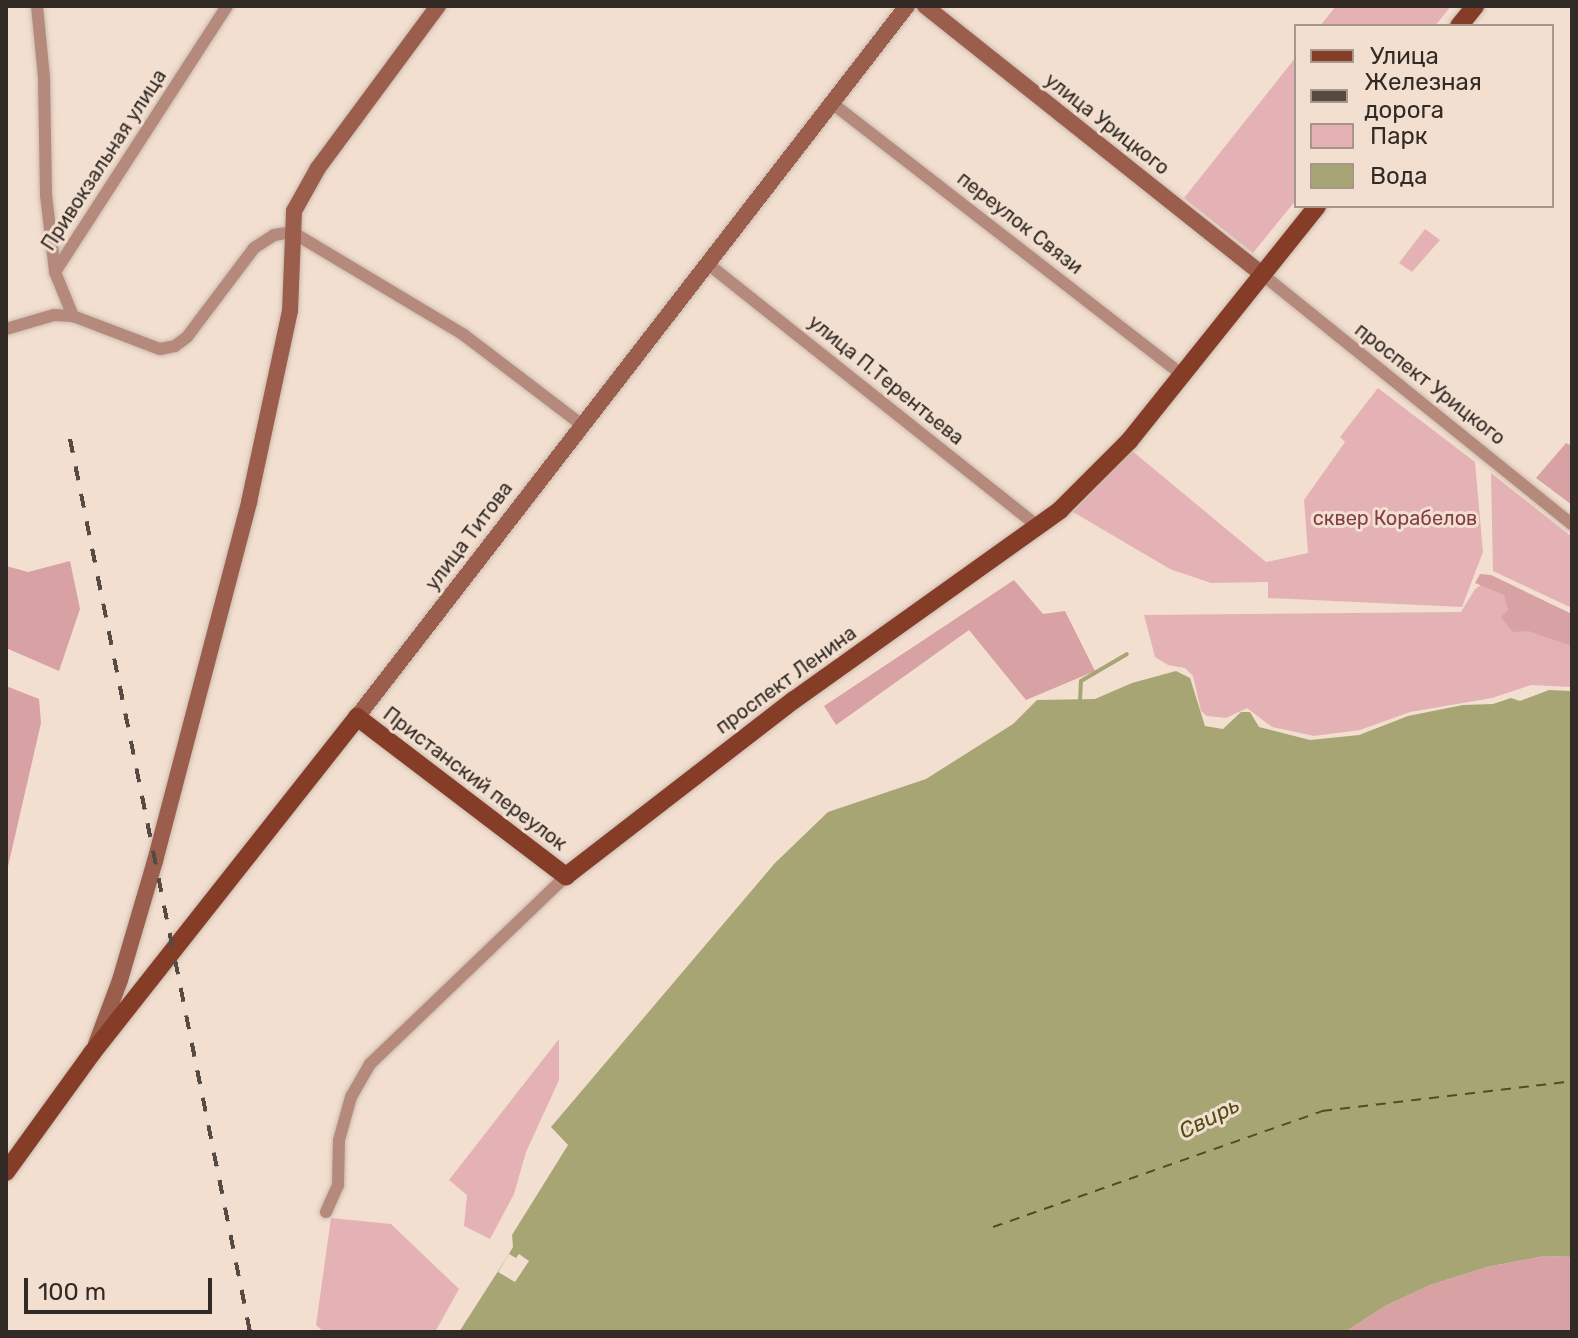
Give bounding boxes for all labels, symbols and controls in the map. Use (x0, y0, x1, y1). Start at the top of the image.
legend (1294, 24, 1554, 208)
text: Улица (1370, 42, 1439, 70)
street label: Привокзальная улица (36, 65, 172, 255)
street label: улица Урицкого (1040, 68, 1174, 180)
text: Железная дорога (1364, 68, 1482, 124)
text: Парк (1370, 122, 1428, 150)
text: Вода (1370, 162, 1427, 190)
street label: переулок Связи (952, 167, 1088, 279)
street label: улица П.Терентьева (803, 310, 969, 450)
street label: проспект Урицкого (1350, 318, 1510, 450)
street label: улица Титова (420, 477, 518, 595)
park label: сквер Корабелов (1313, 506, 1477, 530)
street label: проспект Ленина (711, 621, 861, 739)
street label: Пристанский переулок (378, 702, 572, 856)
water label: Свирь (1174, 1092, 1244, 1144)
scale bar (28, 1262, 216, 1312)
text: 100 m (38, 1278, 106, 1306)

